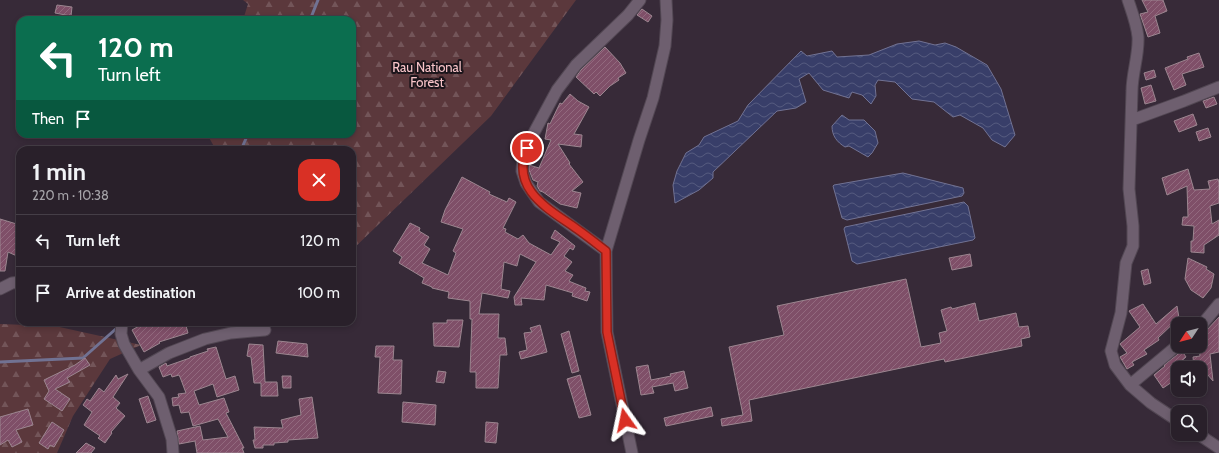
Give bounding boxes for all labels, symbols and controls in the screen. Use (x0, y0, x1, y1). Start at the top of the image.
text: 120 m (98, 30, 174, 64)
icon: left (32, 32, 84, 84)
park label: Rau National Forest (392, 59, 462, 90)
text: Turn left (98, 64, 161, 86)
icon: arrive (72, 108, 94, 130)
text: Then (32, 110, 64, 128)
pin (510, 131, 544, 165)
icon: arrive (516, 137, 538, 159)
text: 1 min (32, 157, 86, 186)
button: close (298, 159, 340, 201)
text: 220 m · 10:38 (32, 187, 109, 203)
icon: left (32, 230, 54, 252)
text: Turn left (66, 232, 120, 250)
text: 120 m (300, 232, 340, 250)
icon: arrive (32, 282, 54, 304)
text: Arrive at destination (66, 284, 196, 302)
text: 100 m (298, 284, 340, 302)
north arrow (1171, 317, 1207, 353)
map controls (1171, 317, 1207, 441)
button: sound (1171, 361, 1207, 397)
position arrow (604, 399, 646, 441)
button: search (1171, 405, 1207, 441)

